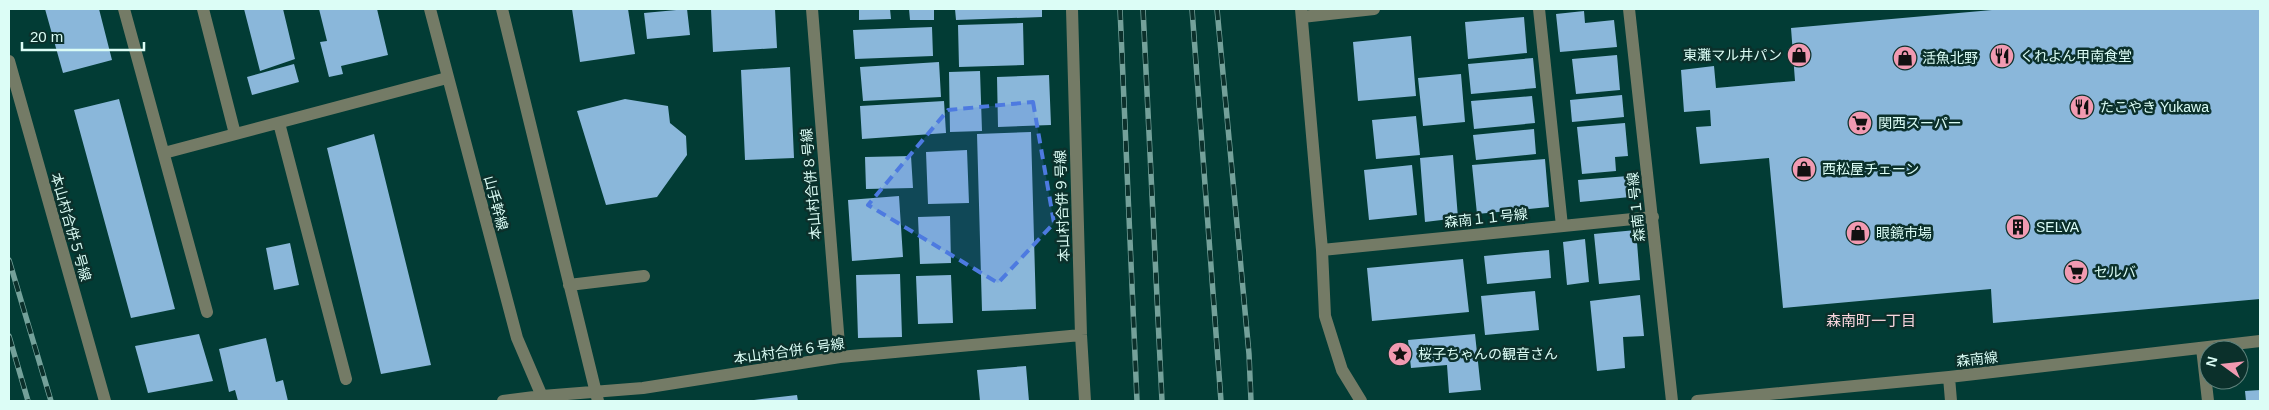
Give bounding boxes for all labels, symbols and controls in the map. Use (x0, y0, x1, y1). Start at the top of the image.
scale bar (22, 20, 145, 52)
text: 20 m (30, 28, 63, 45)
shop icon: 東灘マル井パン (1786, 42, 1812, 68)
restaurant icon: くれよん甲南食堂 (1989, 43, 2015, 69)
shop icon: 活魚北野 (1892, 45, 1918, 71)
place label: 東灘マル井パン (1683, 47, 1782, 63)
place label: くれよん甲南食堂 (2020, 48, 2132, 64)
place label: 活魚北野 (1922, 50, 1978, 66)
restaurant icon: たこやき Yukawa (2069, 94, 2095, 120)
place label: たこやき Yukawa (2100, 99, 2209, 115)
supermarket icon: 関西スーパー (1847, 110, 1873, 136)
place label: 関西スーパー (1878, 115, 1962, 131)
street label: 本山村合併８号線 (798, 128, 824, 240)
street label: 本山村合併９号線 (1052, 150, 1072, 262)
shop icon: 西松屋チェーン (1791, 156, 1817, 182)
place label: 西松屋チェーン (1822, 161, 1919, 177)
street label: 本山村合併５号線 (48, 171, 94, 283)
street label: 森南１号線 (1624, 171, 1648, 243)
street label: 山手幹線 (481, 174, 511, 232)
street label: 森南１１号線 (1443, 206, 1529, 230)
building icon: SELVA (2005, 214, 2031, 240)
place label: SELVA (2036, 219, 2080, 235)
shop icon: 眼鏡市場 (1845, 220, 1871, 246)
place label: 眼鏡市場 (1876, 225, 1932, 241)
supermarket icon: セルバ (2063, 259, 2089, 285)
place label: セルバ (2094, 264, 2136, 280)
district label: 森南町一丁目 (1826, 312, 1916, 329)
street label: 本山村合併６号線 (732, 335, 846, 367)
north arrow (2199, 340, 2249, 390)
place icon: 桜子ちゃんの観音さん (1387, 341, 1413, 367)
place label: 桜子ちゃんの観音さん (1418, 346, 1558, 362)
street label: 森南線 (1955, 349, 1999, 369)
text: N (2202, 355, 2220, 369)

